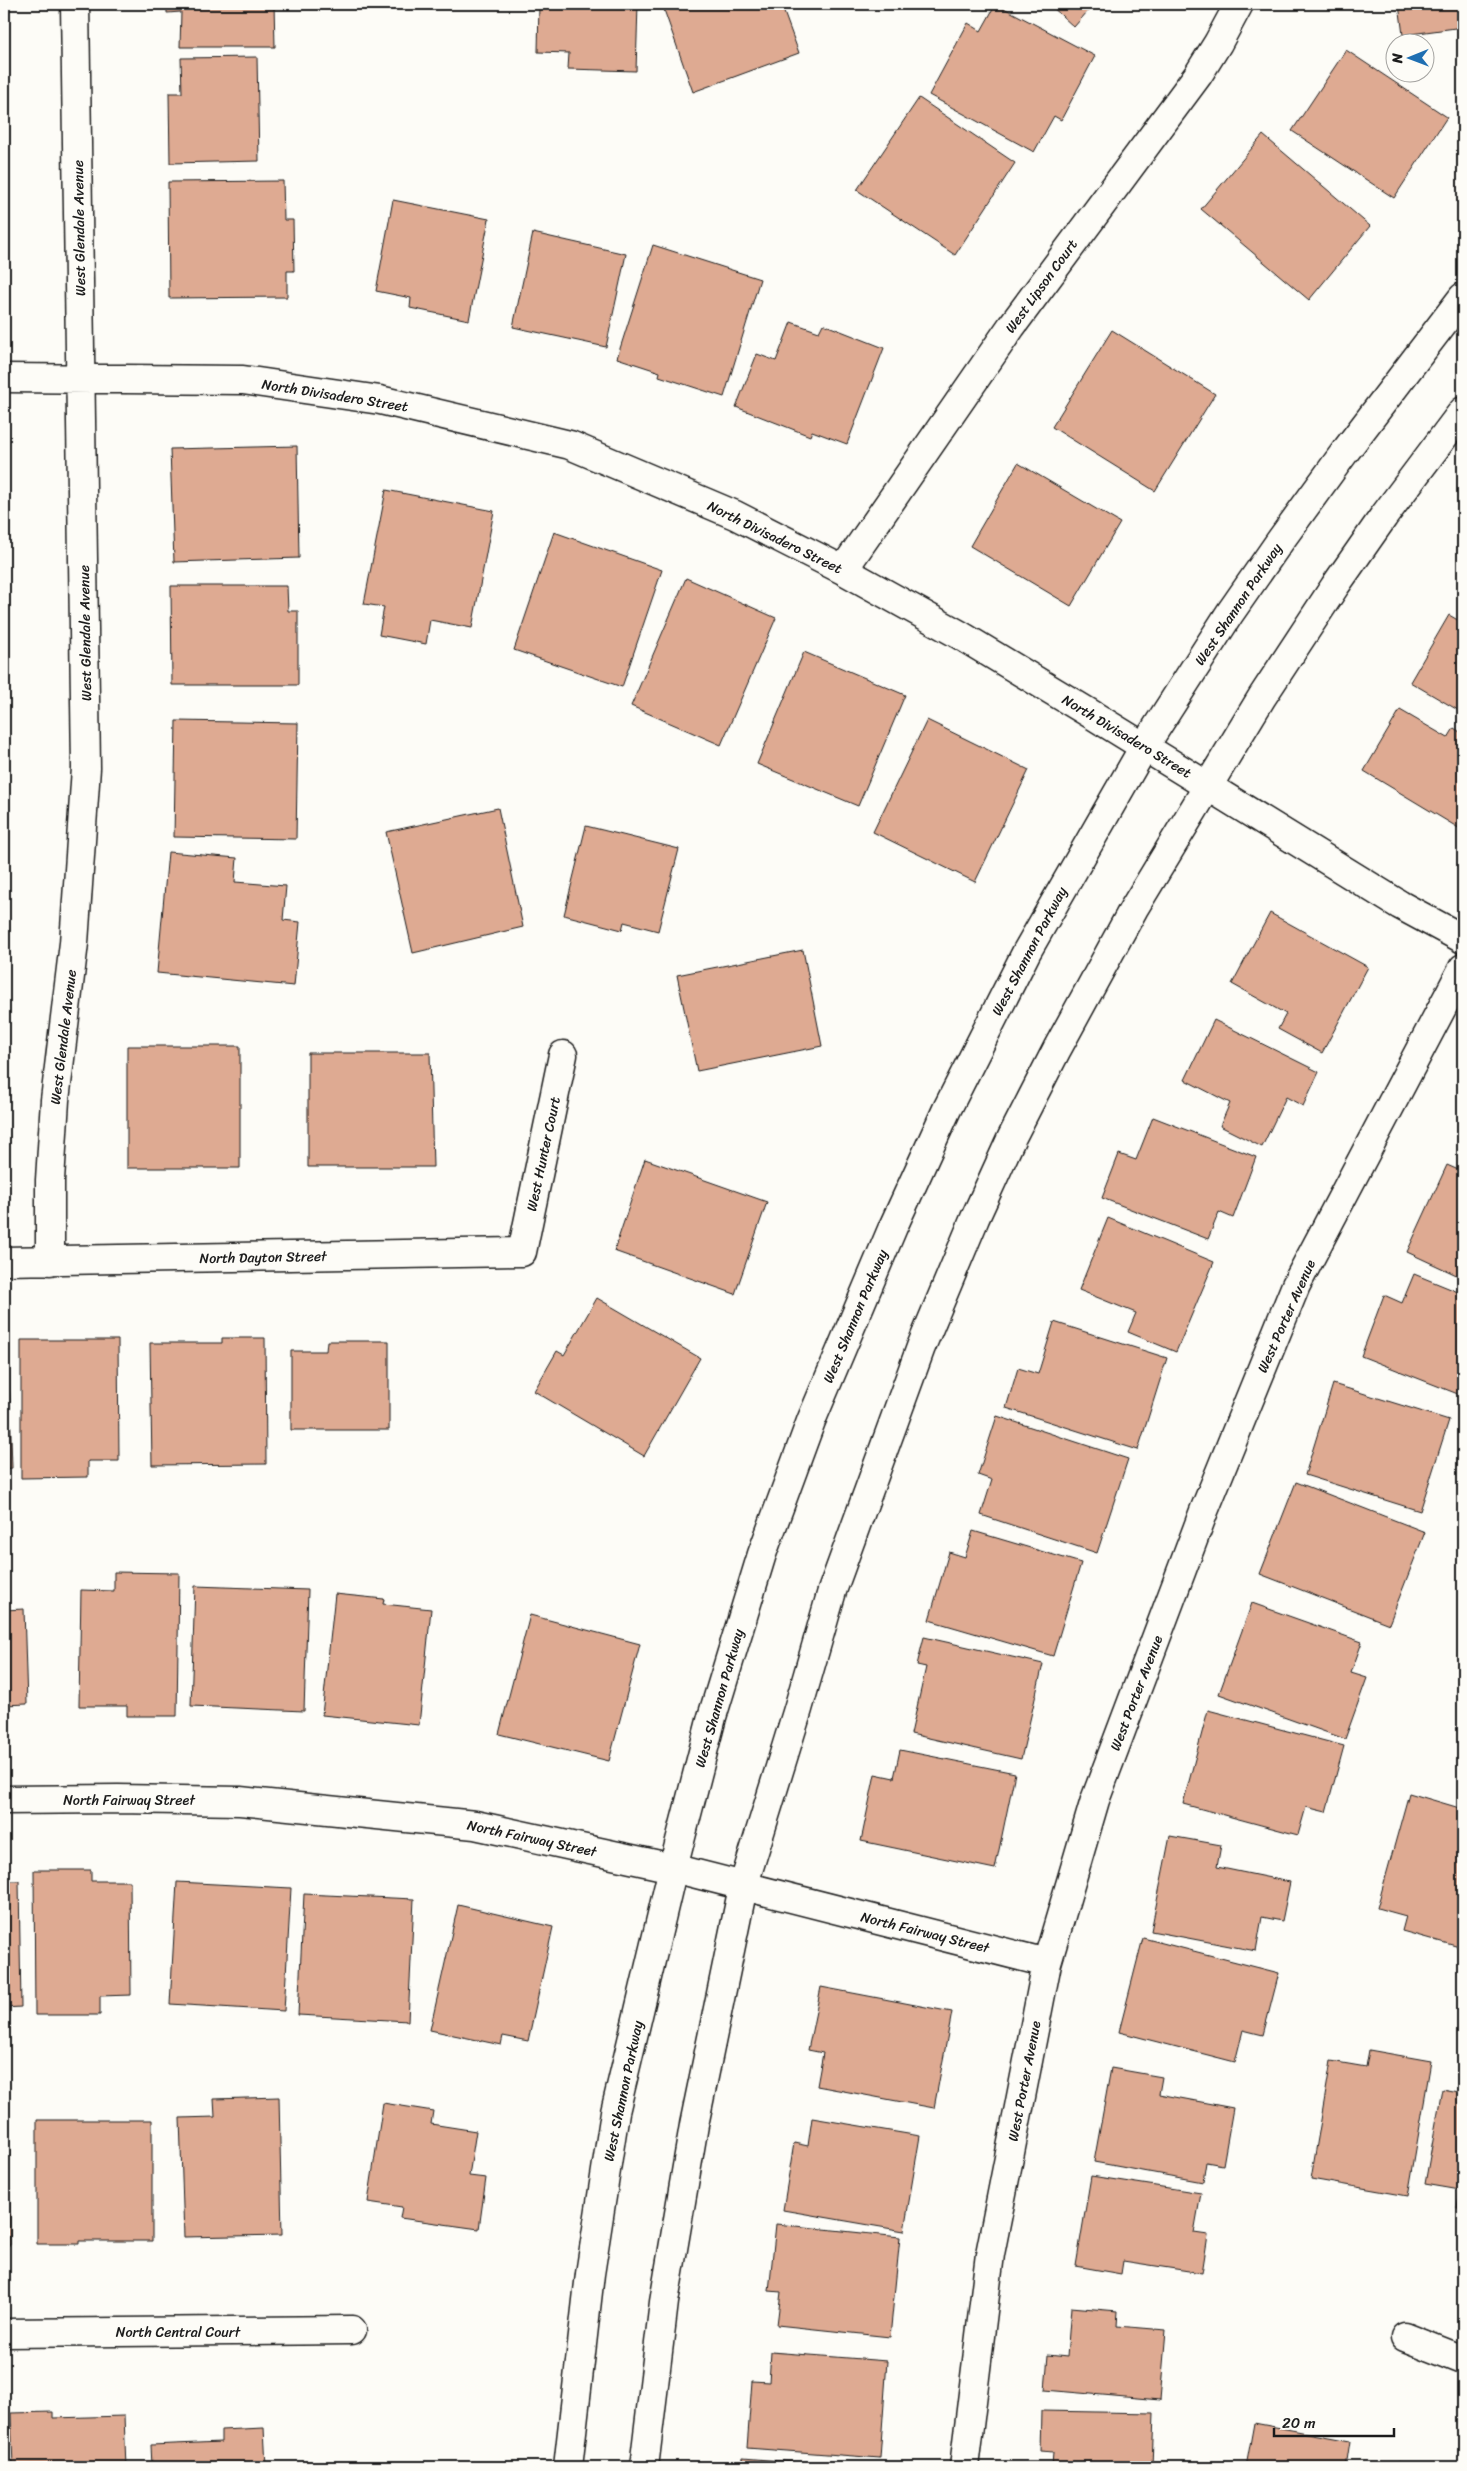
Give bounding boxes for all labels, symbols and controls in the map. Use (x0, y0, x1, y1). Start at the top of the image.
north arrow (1384, 32, 1434, 82)
text: N (1385, 53, 1410, 64)
street label: West Glendale Avenue (66, 160, 93, 296)
street label: West Lipson Court (998, 234, 1084, 339)
street label: North Divisadero Street (260, 372, 410, 419)
street label: North Divisadero Street (703, 494, 847, 581)
street label: West Shannon Parkway (1188, 537, 1289, 671)
street label: West Glendale Avenue (72, 565, 99, 701)
street label: North Divisadero Street (1057, 688, 1197, 785)
street label: West Shannon Parkway (985, 881, 1074, 1020)
street label: West Glendale Avenue (43, 968, 84, 1106)
street label: West Hunter Court (519, 1094, 568, 1214)
street label: North Dayton Street (199, 1244, 328, 1271)
street label: West Shannon Parkway (816, 1245, 895, 1387)
street label: West Porter Avenue (1250, 1255, 1323, 1377)
street label: West Shannon Parkway (688, 1625, 751, 1770)
street label: West Porter Avenue (1103, 1631, 1170, 1755)
street label: North Fairway Street (63, 1788, 196, 1813)
street label: North Fairway Street (465, 1813, 600, 1865)
street label: North Fairway Street (858, 1904, 993, 1961)
street label: West Shannon Parkway (596, 2018, 651, 2164)
street label: West Porter Avenue (1001, 2018, 1048, 2143)
street label: North Central Court (116, 2320, 242, 2345)
scale bar (1274, 2406, 1394, 2438)
text: 20 m (1282, 2410, 1316, 2436)

